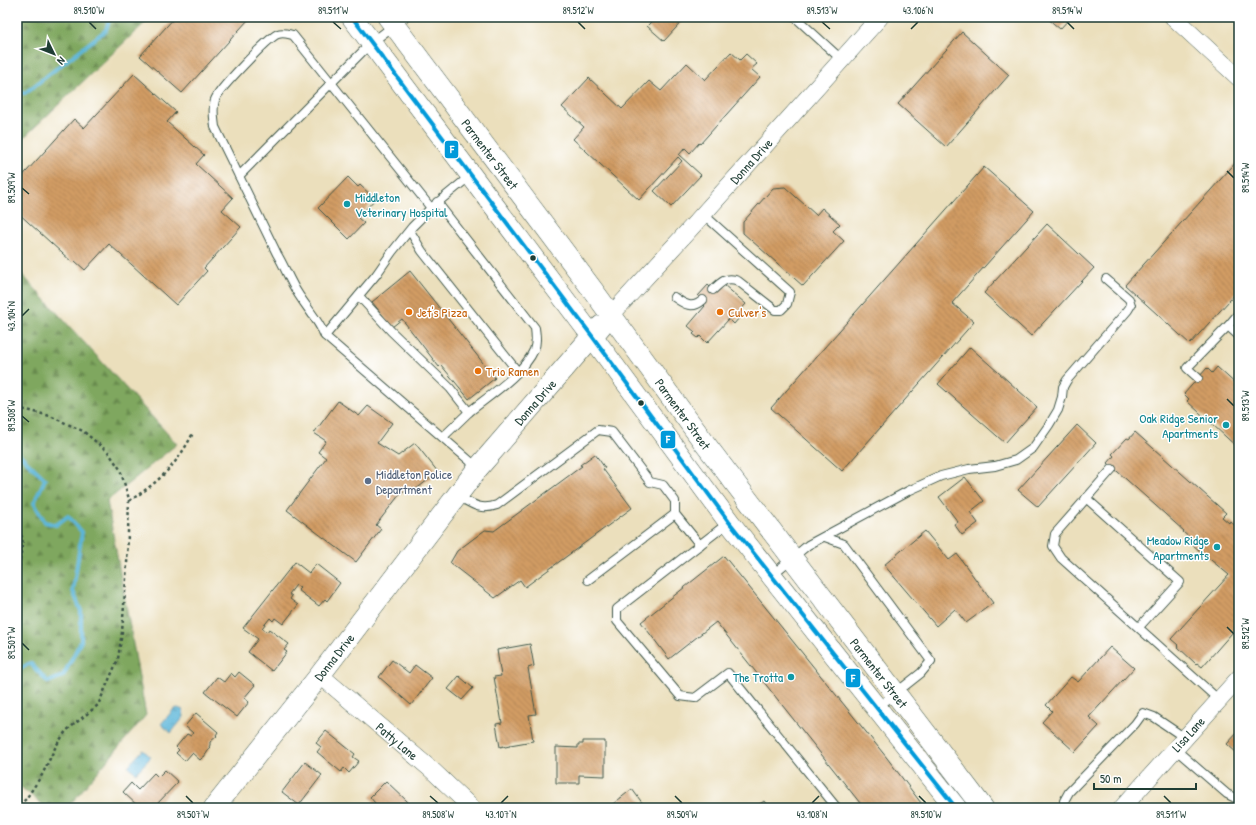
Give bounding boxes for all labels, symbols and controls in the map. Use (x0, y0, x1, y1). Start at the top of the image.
text: 89.510°W (74, 4, 105, 17)
text: 89.511°W (318, 4, 349, 17)
text: 89.512°W (562, 4, 594, 17)
text: 89.513°W (807, 4, 838, 17)
text: 43.106°N (903, 4, 933, 17)
text: 89.514°W (1052, 4, 1083, 17)
north arrow (34, 34, 74, 74)
text: N (54, 54, 68, 68)
street label: Parmenter Street (457, 115, 523, 193)
street label: Donna Drive (726, 134, 776, 188)
line badge: F (444, 140, 459, 159)
text: F (449, 142, 455, 156)
text: 89.514°W (1239, 162, 1252, 193)
text: 89.509°W (5, 172, 18, 204)
place label: Middleton Veterinary Hospital (355, 188, 448, 221)
marker: Middleton Veterinary Hospital (342, 199, 352, 209)
unlabelled marker (528, 253, 538, 263)
text: 43.104°N (5, 301, 18, 331)
place label: Jet's Pizza (417, 303, 467, 321)
place label: Culver's (728, 303, 766, 321)
marker: Jet's Pizza (404, 307, 414, 317)
marker: Culver's (715, 307, 725, 317)
place label: Trio Ramen (486, 362, 539, 380)
marker: Trio Ramen (473, 366, 483, 376)
street label: Donna Drive (510, 375, 560, 429)
street label: Parmenter Street (651, 375, 715, 454)
text: 89.513°W (1239, 390, 1252, 421)
unlabelled marker (636, 398, 646, 408)
text: 89.508°W (5, 399, 18, 432)
place label: Oak Ridge Senior Apartments (1139, 409, 1218, 442)
marker: Oak Ridge Senior Apartments (1221, 420, 1231, 430)
line badge: F (660, 430, 676, 449)
text: F (665, 432, 671, 446)
place label: Middleton Police Department (376, 465, 452, 498)
marker: Middleton Police Department (363, 476, 373, 486)
place label: Meadow Ridge Apartments (1147, 531, 1209, 564)
marker: Meadow Ridge Apartments (1212, 542, 1222, 552)
text: 89.512°W (1239, 618, 1252, 650)
text: 89.507°W (5, 626, 18, 659)
street label: Donna Drive (310, 630, 358, 684)
street label: Parmenter Street (846, 634, 912, 712)
place label: The Trotta (733, 668, 783, 686)
line badge: F (845, 668, 861, 688)
text: F (850, 671, 856, 685)
marker: The Trotta (786, 672, 796, 682)
street label: Lisa Lane (1167, 712, 1209, 756)
street label: Patty Lane (372, 718, 422, 764)
scale bar (1094, 765, 1196, 791)
text: 50 m (1100, 770, 1121, 787)
text: 89.507°W (177, 808, 210, 821)
text: 89.508°W (422, 808, 455, 821)
text: 43.107°N (485, 808, 517, 821)
text: 89.509°W (667, 808, 698, 821)
text: 43.108°N (797, 808, 827, 821)
text: 89.510°W (911, 808, 942, 821)
text: 89.511°W (1156, 808, 1187, 821)

